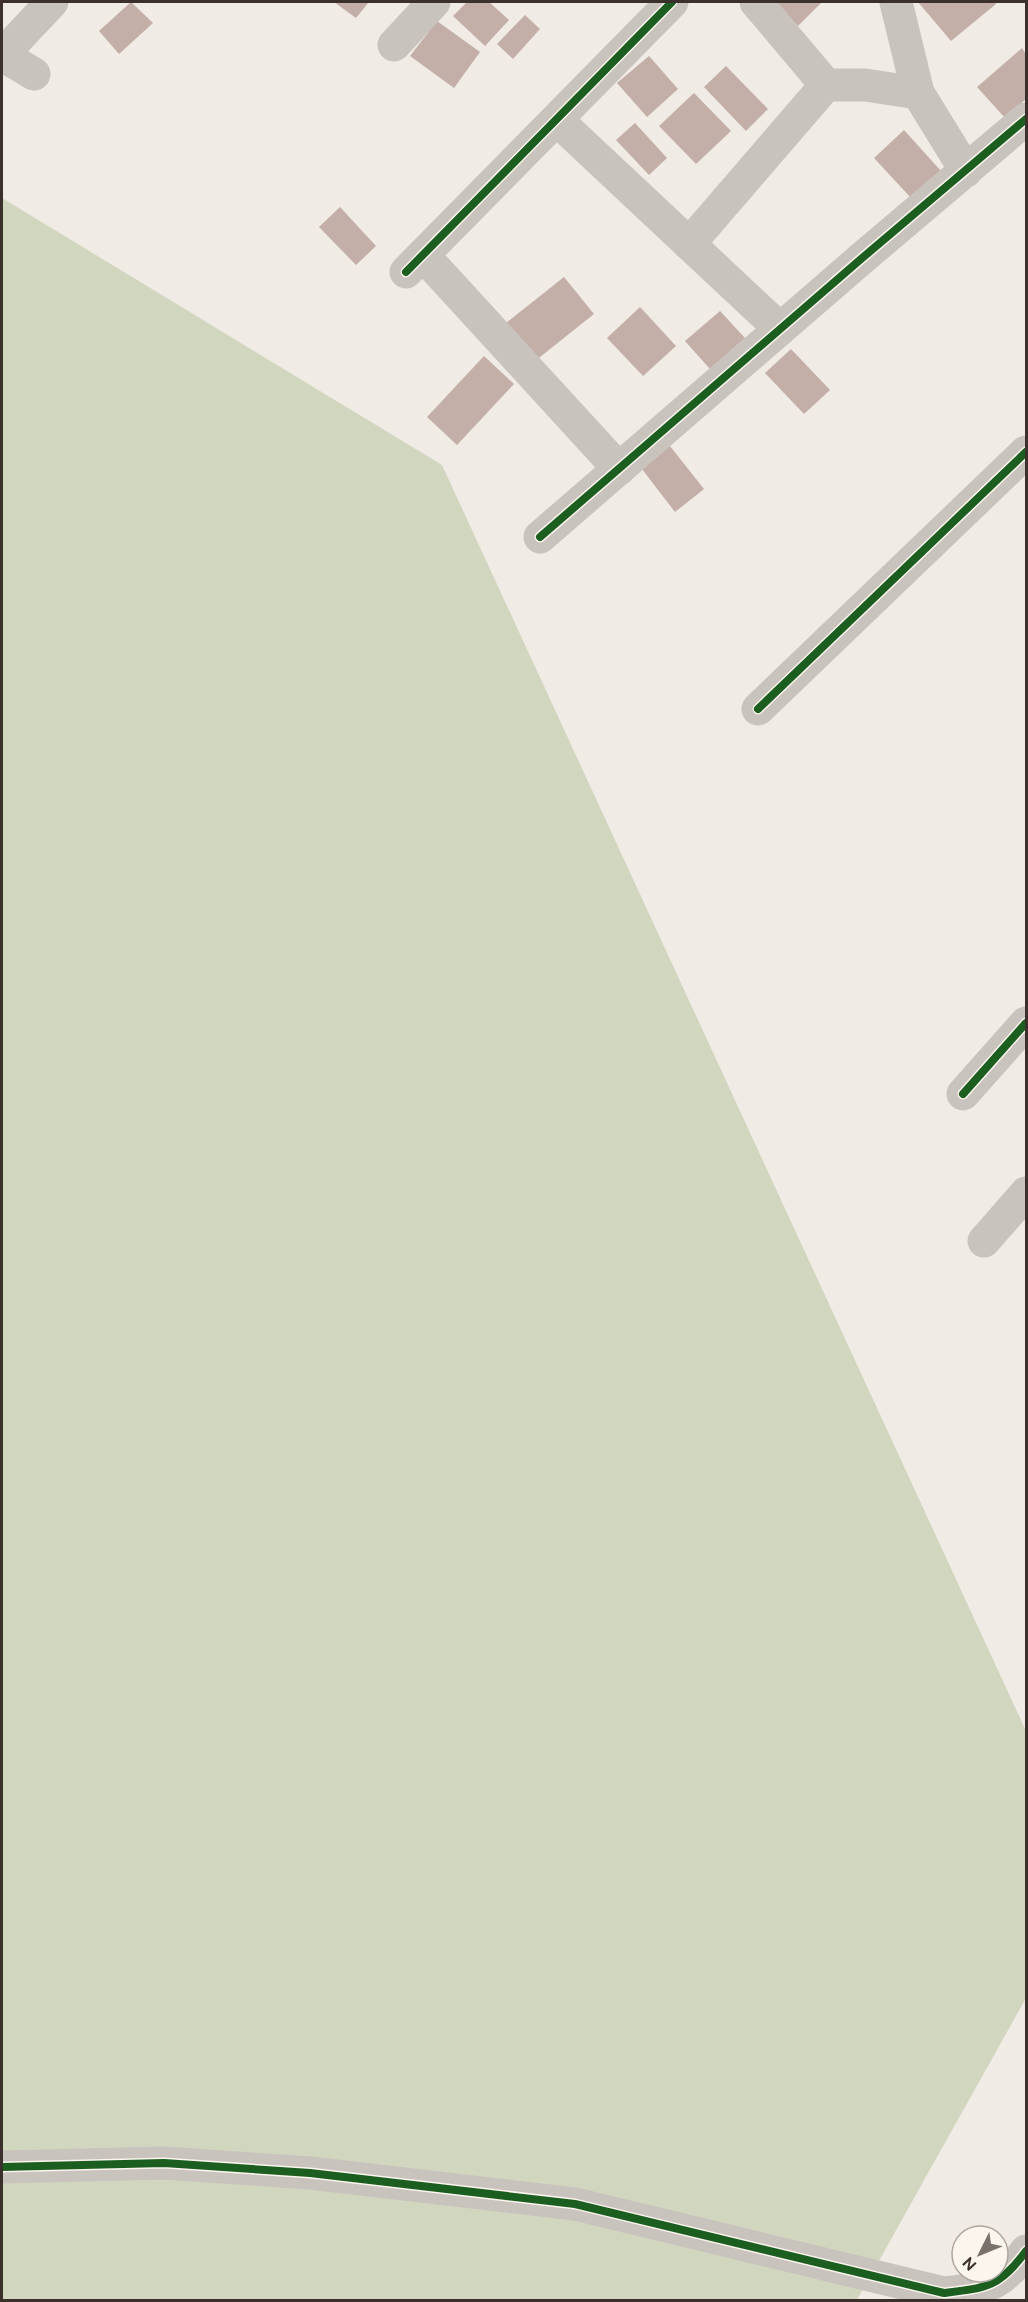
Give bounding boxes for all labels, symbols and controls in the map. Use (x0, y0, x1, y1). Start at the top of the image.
north arrow (950, 2224, 1010, 2284)
text: N (958, 2254, 980, 2275)

